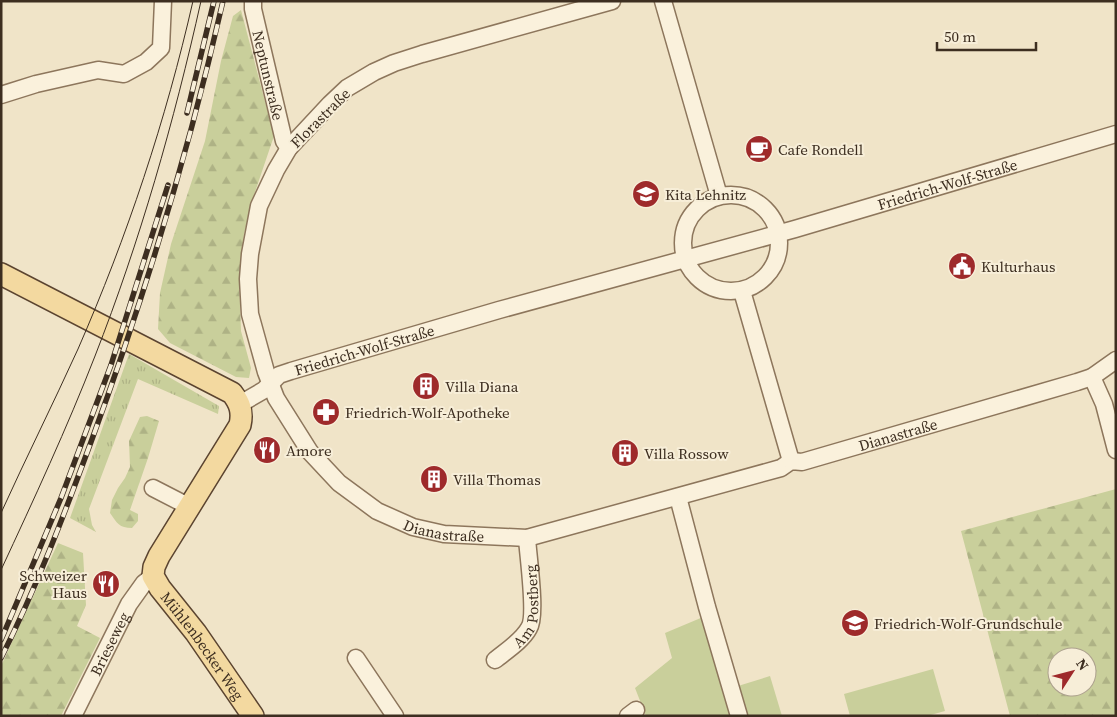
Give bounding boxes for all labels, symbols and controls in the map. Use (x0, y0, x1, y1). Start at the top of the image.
scale bar (937, 20, 1036, 52)
text: 50 m (944, 26, 976, 47)
street label: Neptunstraße (248, 28, 289, 122)
street label: Florastraße (285, 83, 355, 153)
cafe icon: Cafe Rondell (744, 134, 774, 164)
place label: Cafe Rondell (778, 139, 864, 160)
street label: Friedrich-Wolf-Straße (875, 153, 1020, 215)
school or university icon: Kita Lehnitz (631, 179, 661, 209)
place label: Kita Lehnitz (665, 184, 746, 205)
public building icon: Kulturhaus (947, 251, 977, 281)
place label: Kulturhaus (981, 256, 1056, 277)
street label: Friedrich-Wolf-Straße (292, 319, 437, 380)
building icon: Villa Diana (411, 371, 441, 401)
place label: Villa Diana (445, 376, 519, 397)
pharmacy icon: Friedrich-Wolf-Apotheke (311, 397, 341, 427)
place label: Friedrich-Wolf-Apotheke (345, 402, 510, 423)
street label: Dianastraße (856, 413, 940, 456)
restaurant icon: Amore (252, 435, 282, 465)
building icon: Villa Rossow (610, 438, 640, 468)
place label: Amore (286, 440, 332, 461)
place label: Villa Rossow (644, 443, 729, 464)
building icon: Villa Thomas (419, 464, 449, 494)
place label: Villa Thomas (453, 469, 541, 490)
street label: Dianastraße (400, 514, 485, 546)
street label: Am Postberg (508, 563, 543, 652)
place label: Schweizer Haus (19, 565, 88, 603)
restaurant icon: Schweizer Haus (91, 569, 121, 599)
street label: Mühlenbecker Weg (156, 587, 249, 704)
street label: Brieseweg (84, 608, 134, 679)
school or university icon: Friedrich-Wolf-Grundschule (840, 608, 870, 638)
place label: Friedrich-Wolf-Grundschule (874, 613, 1063, 634)
north arrow (1047, 647, 1097, 697)
text: N (1071, 654, 1094, 674)

